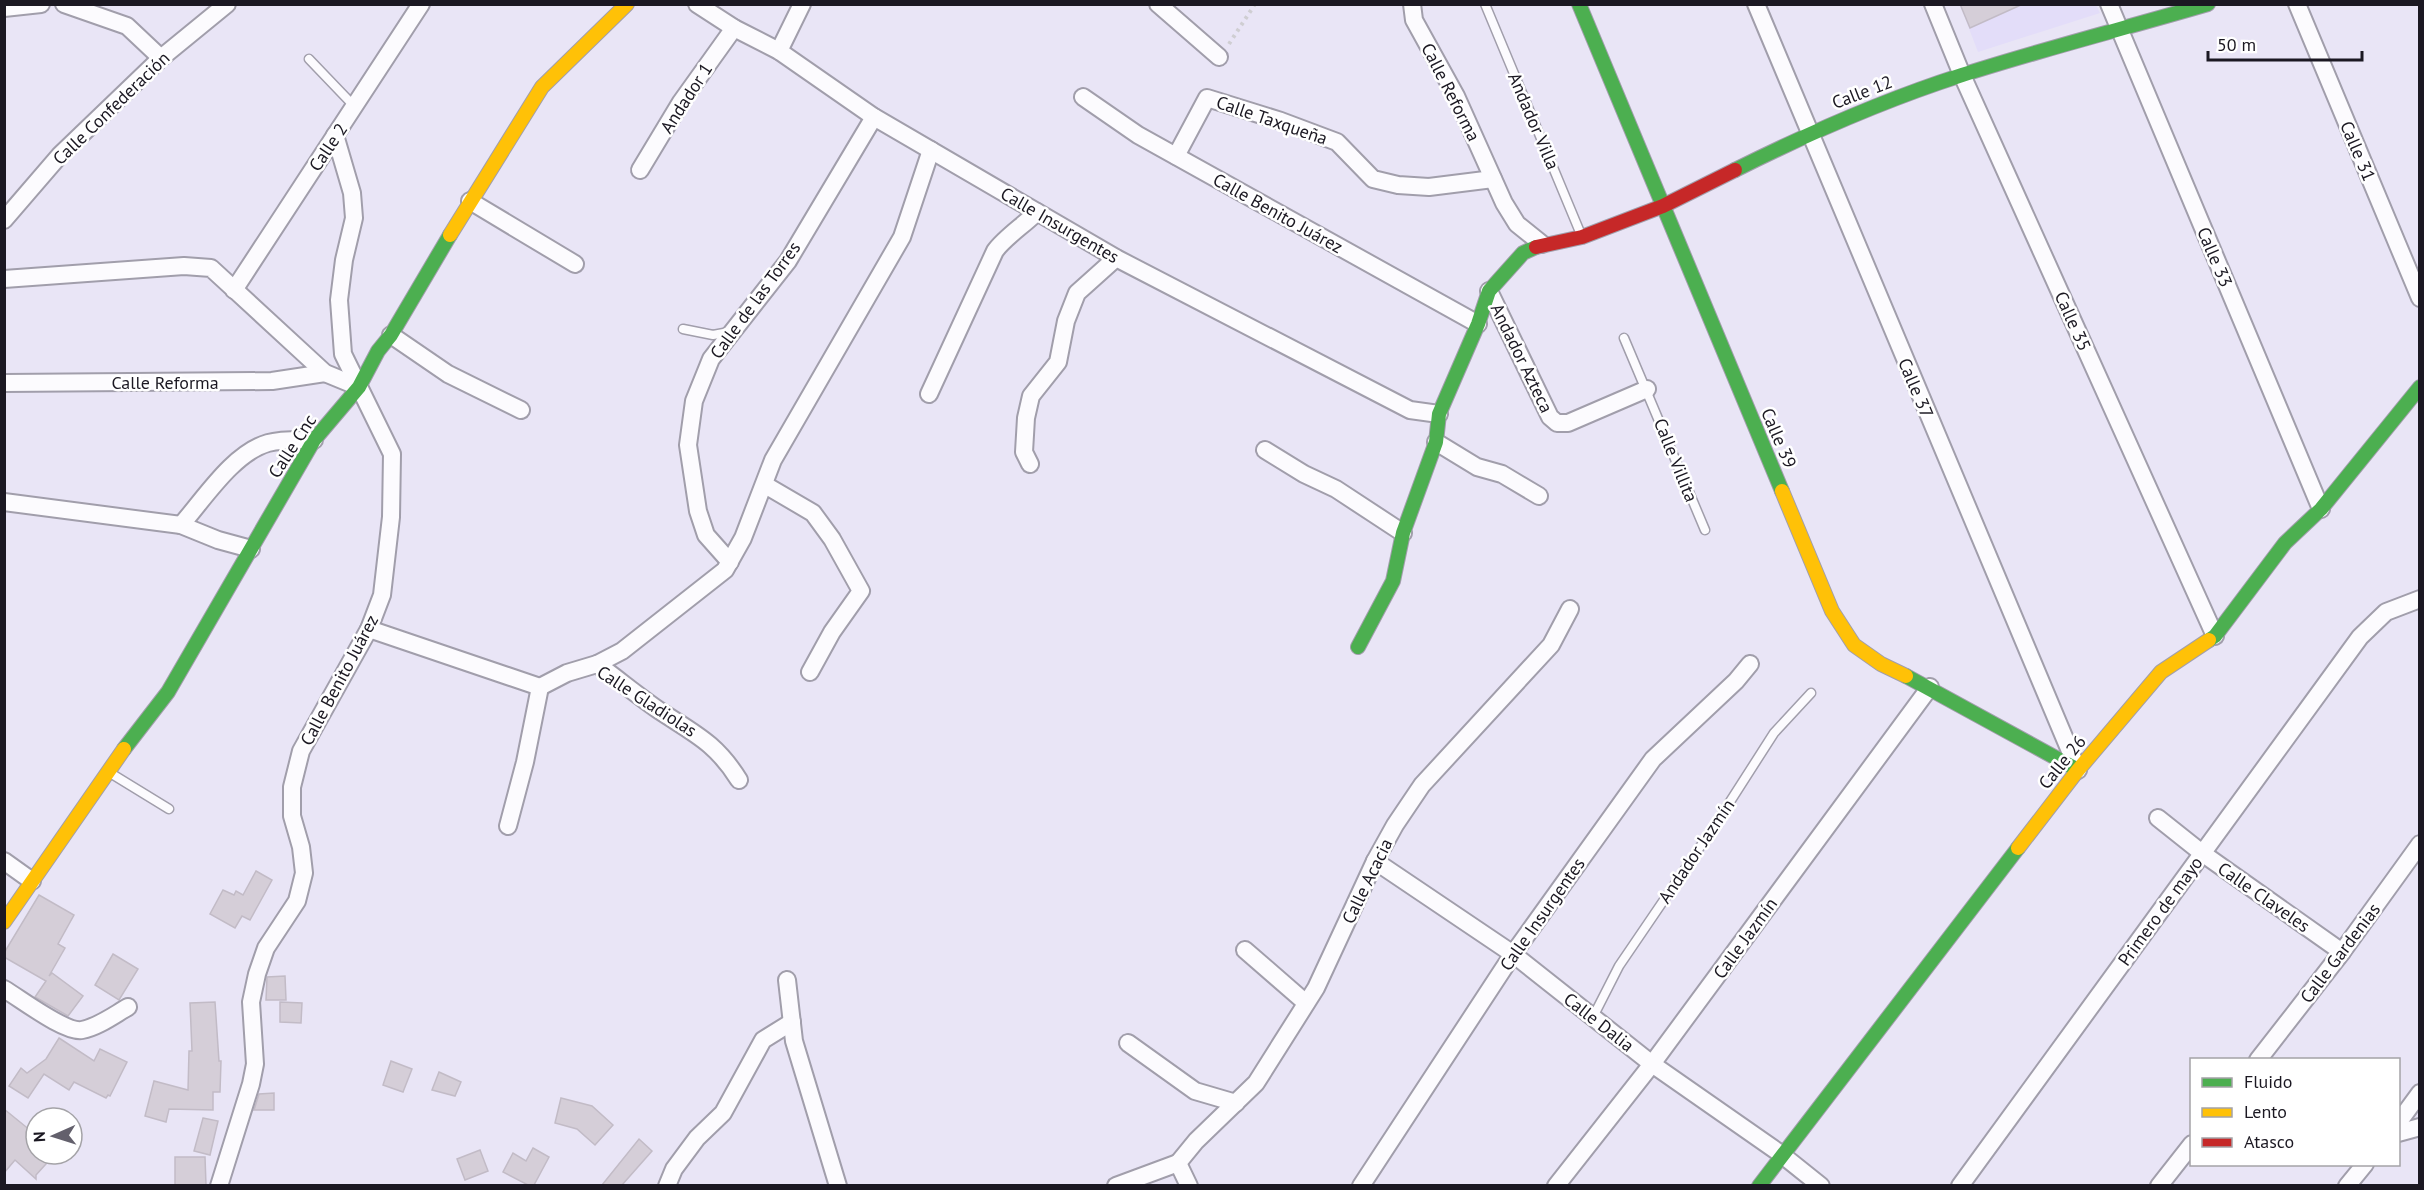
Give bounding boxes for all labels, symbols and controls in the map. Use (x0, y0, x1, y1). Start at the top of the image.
scale bar (2208, 24, 2362, 62)
text: 50 m (2217, 33, 2256, 56)
street label: Calle Reforma (1416, 39, 1486, 145)
street label: Calle Confederación (48, 46, 174, 170)
street label: Andador 1 (655, 59, 717, 137)
street label: Andador Villa (1503, 69, 1565, 173)
street label: Calle 12 (1828, 70, 1896, 114)
street label: Calle Taxqueña (1213, 90, 1331, 150)
street label: Calle 31 (2335, 118, 2381, 184)
street label: Calle 2 (304, 119, 352, 175)
street label: Calle Benito Juárez (1209, 168, 1347, 258)
street label: Calle Insurgentes (997, 182, 1123, 268)
street label: Calle 33 (2192, 224, 2238, 290)
street label: Calle de las Torres (705, 237, 805, 363)
street label: Calle 35 (2050, 288, 2096, 354)
street label: Andador Azteca (1486, 300, 1558, 416)
street label: Calle 37 (1893, 355, 1939, 421)
street label: Calle Reforma (111, 371, 219, 394)
street label: Calle 39 (1756, 405, 1802, 471)
street label: Calle Cnc (263, 410, 321, 482)
street label: Calle Villita (1649, 415, 1703, 505)
street label: Calle Benito Juárez (295, 611, 383, 749)
street label: Calle Gladiolas (593, 660, 701, 742)
street label: Calle 26 (2033, 730, 2091, 794)
street label: Andador Jazmín (1653, 795, 1739, 907)
street label: Calle Acacia (1336, 835, 1398, 927)
street label: Primero de mayo (2113, 852, 2207, 970)
street label: Calle Insurgentes (1494, 853, 1590, 975)
street label: Calle Claveles (2213, 857, 2315, 937)
street label: Calle Jazmín (1708, 893, 1782, 983)
street label: Calle Gardenias (2295, 898, 2385, 1008)
street label: Calle Dalia (1559, 987, 1639, 1057)
legend (2190, 1058, 2400, 1166)
text: Fluido (2244, 1070, 2292, 1093)
text: Lento (2244, 1100, 2287, 1123)
north arrow (24, 1106, 84, 1166)
text: Atasco (2244, 1130, 2294, 1153)
text: N (29, 1131, 49, 1143)

